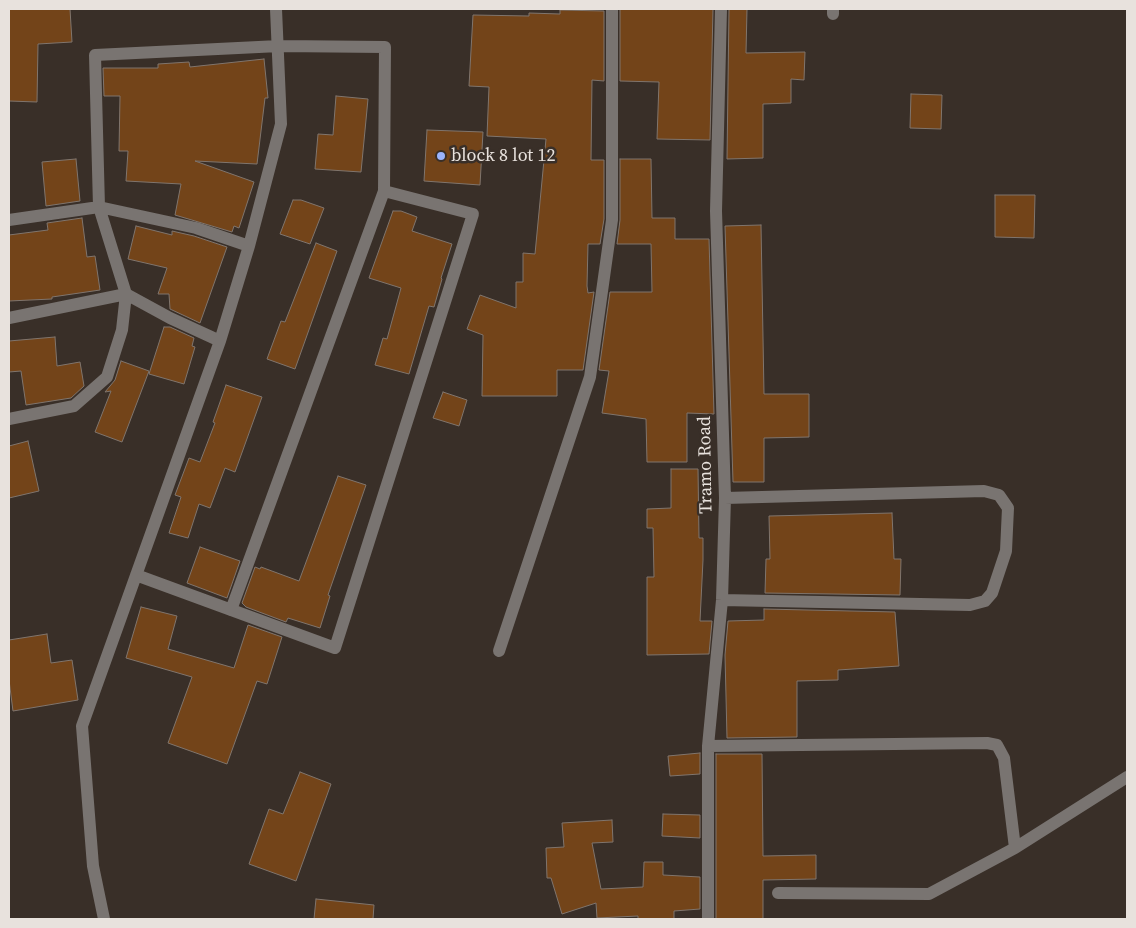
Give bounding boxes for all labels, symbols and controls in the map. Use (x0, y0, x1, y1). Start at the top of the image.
place label: block 8 lot 12 (451, 145, 555, 167)
marker: block 8 lot 12 (435, 150, 447, 162)
street label: Tramo Road (694, 416, 718, 514)

